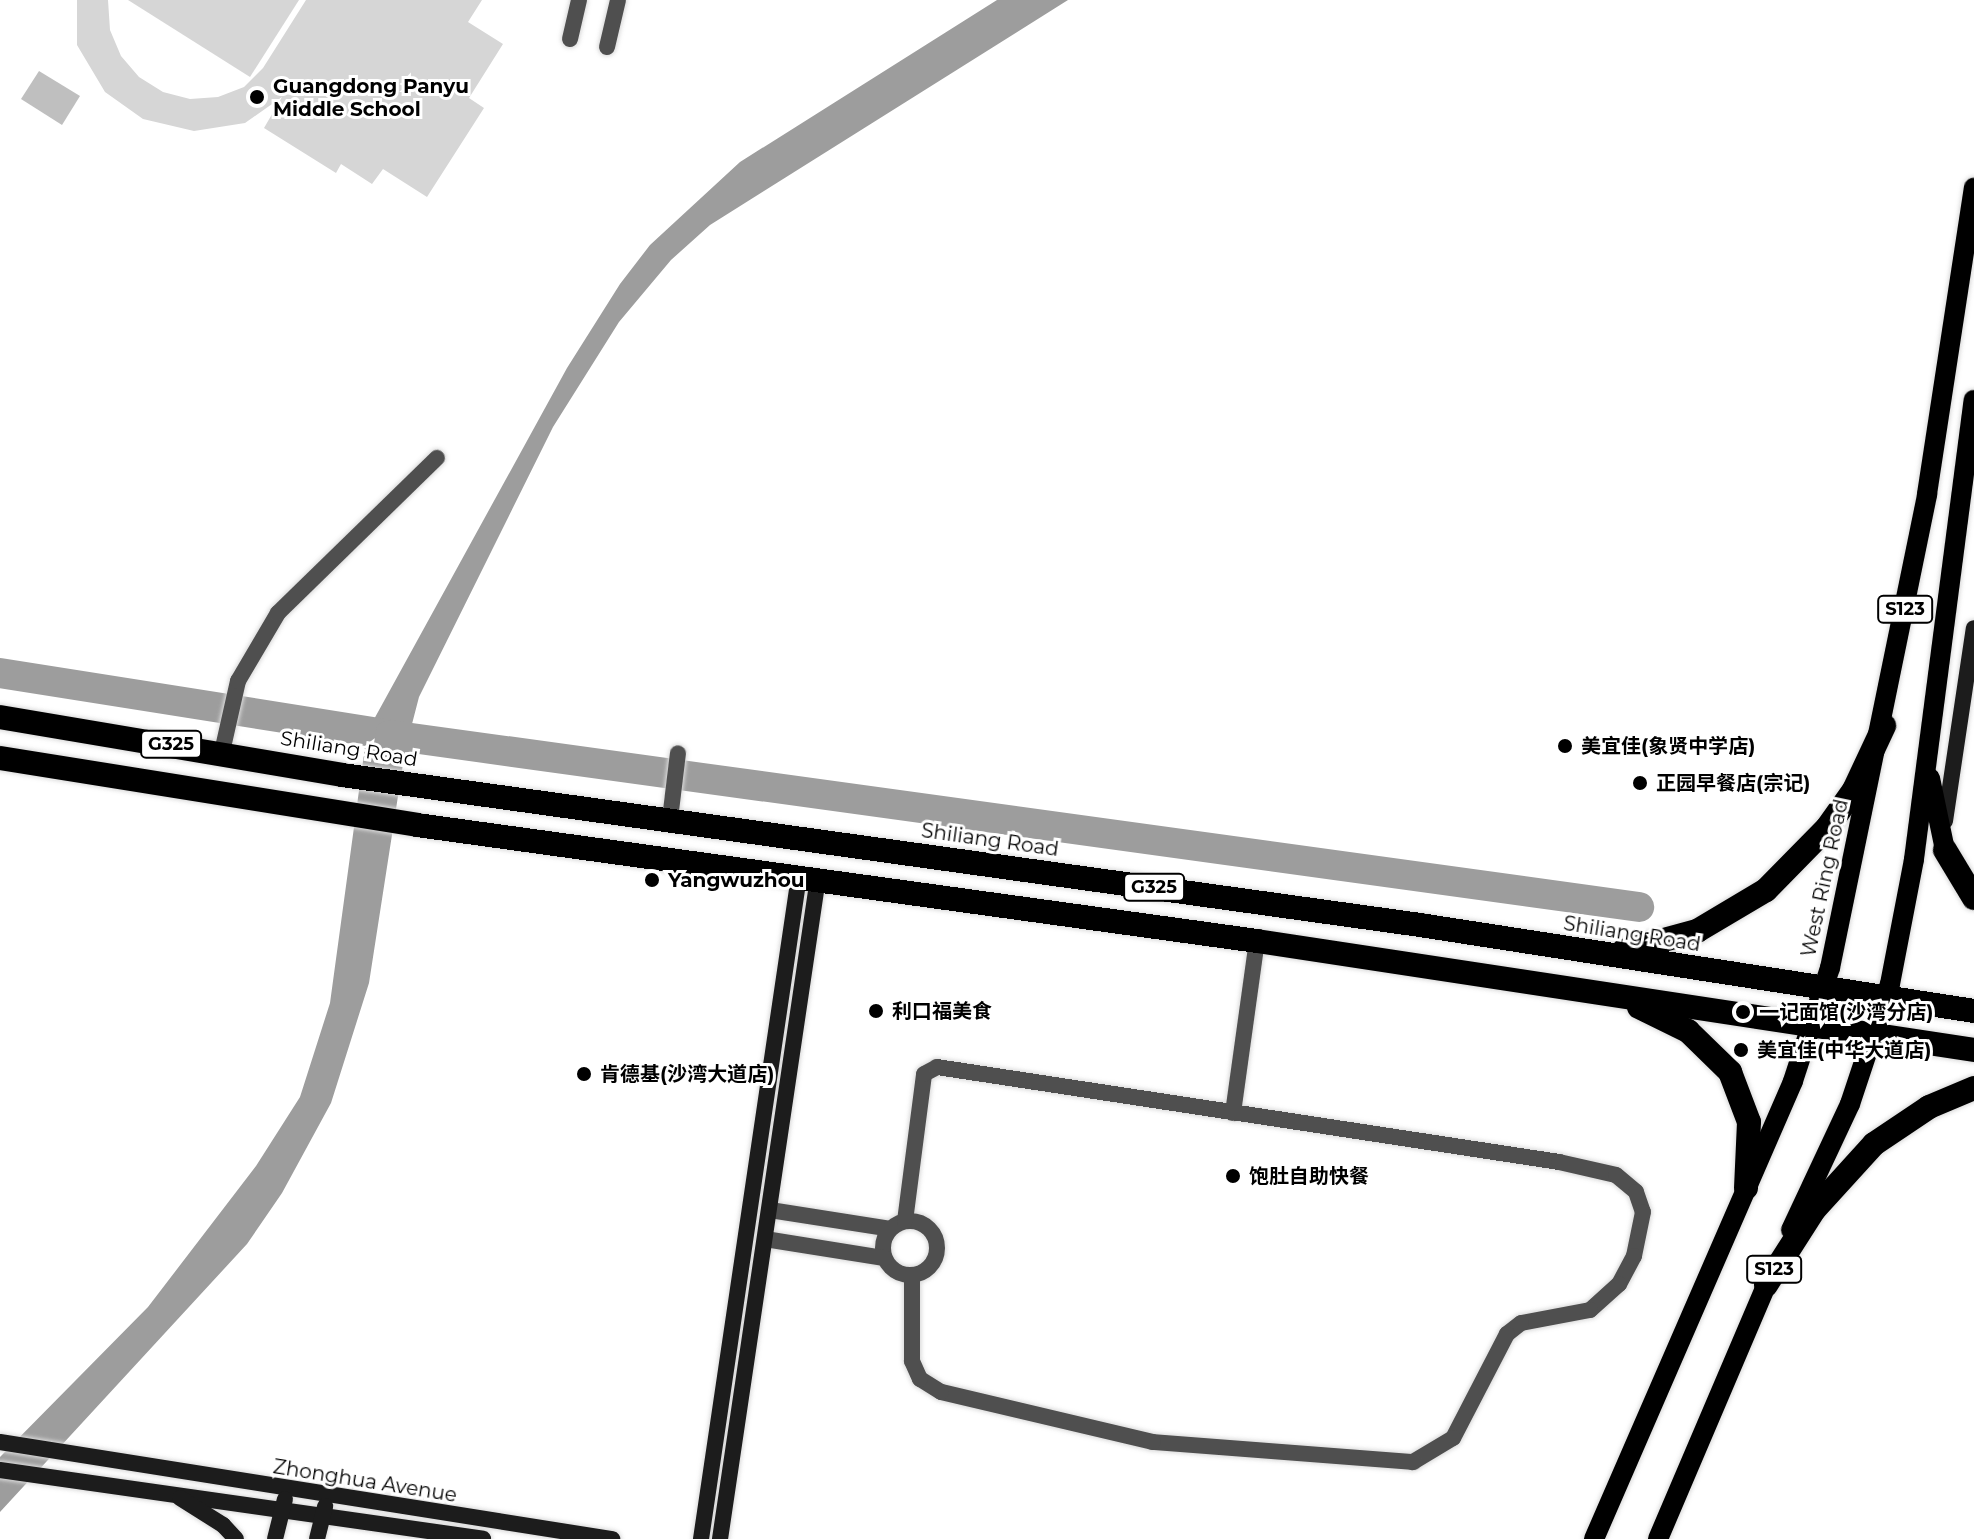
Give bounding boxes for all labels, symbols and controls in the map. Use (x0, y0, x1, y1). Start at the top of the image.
place label: Guangdong Panyu Middle School (273, 74, 469, 121)
marker: Guangdong Panyu Middle School (248, 88, 266, 106)
road number: S123 (1877, 595, 1933, 623)
street label: Shiliang Road (279, 726, 419, 772)
road number: G325 (139, 730, 203, 758)
place label: 美宜佳(象贤中学店) (1581, 734, 1755, 758)
marker: 美宜佳(象贤中学店) (1556, 737, 1574, 755)
place label: 正园早餐店(宗记) (1656, 771, 1810, 795)
marker: 正园早餐店(宗记) (1631, 774, 1649, 792)
street label: West Ring Road (1797, 797, 1853, 959)
street label: Shiliang Road (920, 818, 1060, 862)
place label: Yangwuzhou (668, 868, 805, 892)
marker: Yangwuzhou (643, 871, 661, 889)
road number: G325 (1122, 873, 1186, 901)
street label: Shiliang Road (1562, 911, 1702, 957)
place label: 利口福美食 (892, 999, 992, 1023)
place label: 一记面馆(沙湾分店) (1759, 1000, 1933, 1024)
marker: 利口福美食 (867, 1002, 885, 1020)
marker: 一记面馆(沙湾分店) (1734, 1003, 1752, 1021)
place label: 美宜佳(中华大道店) (1757, 1038, 1931, 1062)
marker: 美宜佳(中华大道店) (1732, 1041, 1750, 1059)
place label: 肯德基(沙湾大道店) (600, 1062, 774, 1086)
marker: 肯德基(沙湾大道店) (575, 1065, 593, 1083)
place label: 饱肚自助快餐 (1249, 1164, 1369, 1188)
marker: 饱肚自助快餐 (1224, 1167, 1242, 1185)
road number: S123 (1746, 1255, 1802, 1283)
street label: Zhonghua Avenue (271, 1455, 459, 1507)

